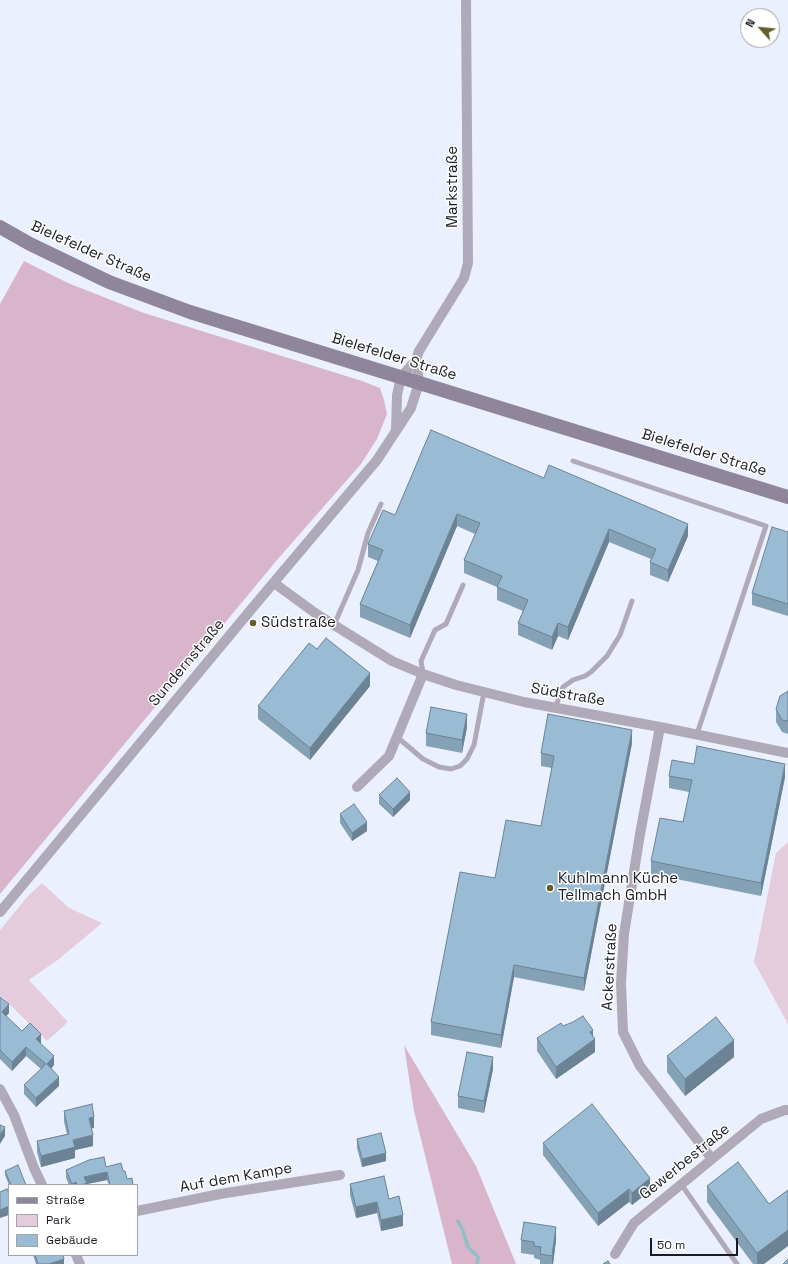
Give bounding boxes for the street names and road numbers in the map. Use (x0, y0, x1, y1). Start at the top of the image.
street label: Markstraße (444, 146, 462, 228)
street label: Bielefelder Straße (28, 217, 154, 287)
street label: Bielefelder Straße (329, 329, 459, 385)
street label: Bielefelder Straße (639, 425, 769, 481)
street label: Sundernstraße (145, 616, 229, 710)
street label: Südstraße (530, 680, 606, 710)
street label: Ackerstraße (599, 923, 621, 1011)
street label: Gewerbestraße (636, 1120, 734, 1204)
street label: Auf dem Kampe (178, 1159, 294, 1197)

